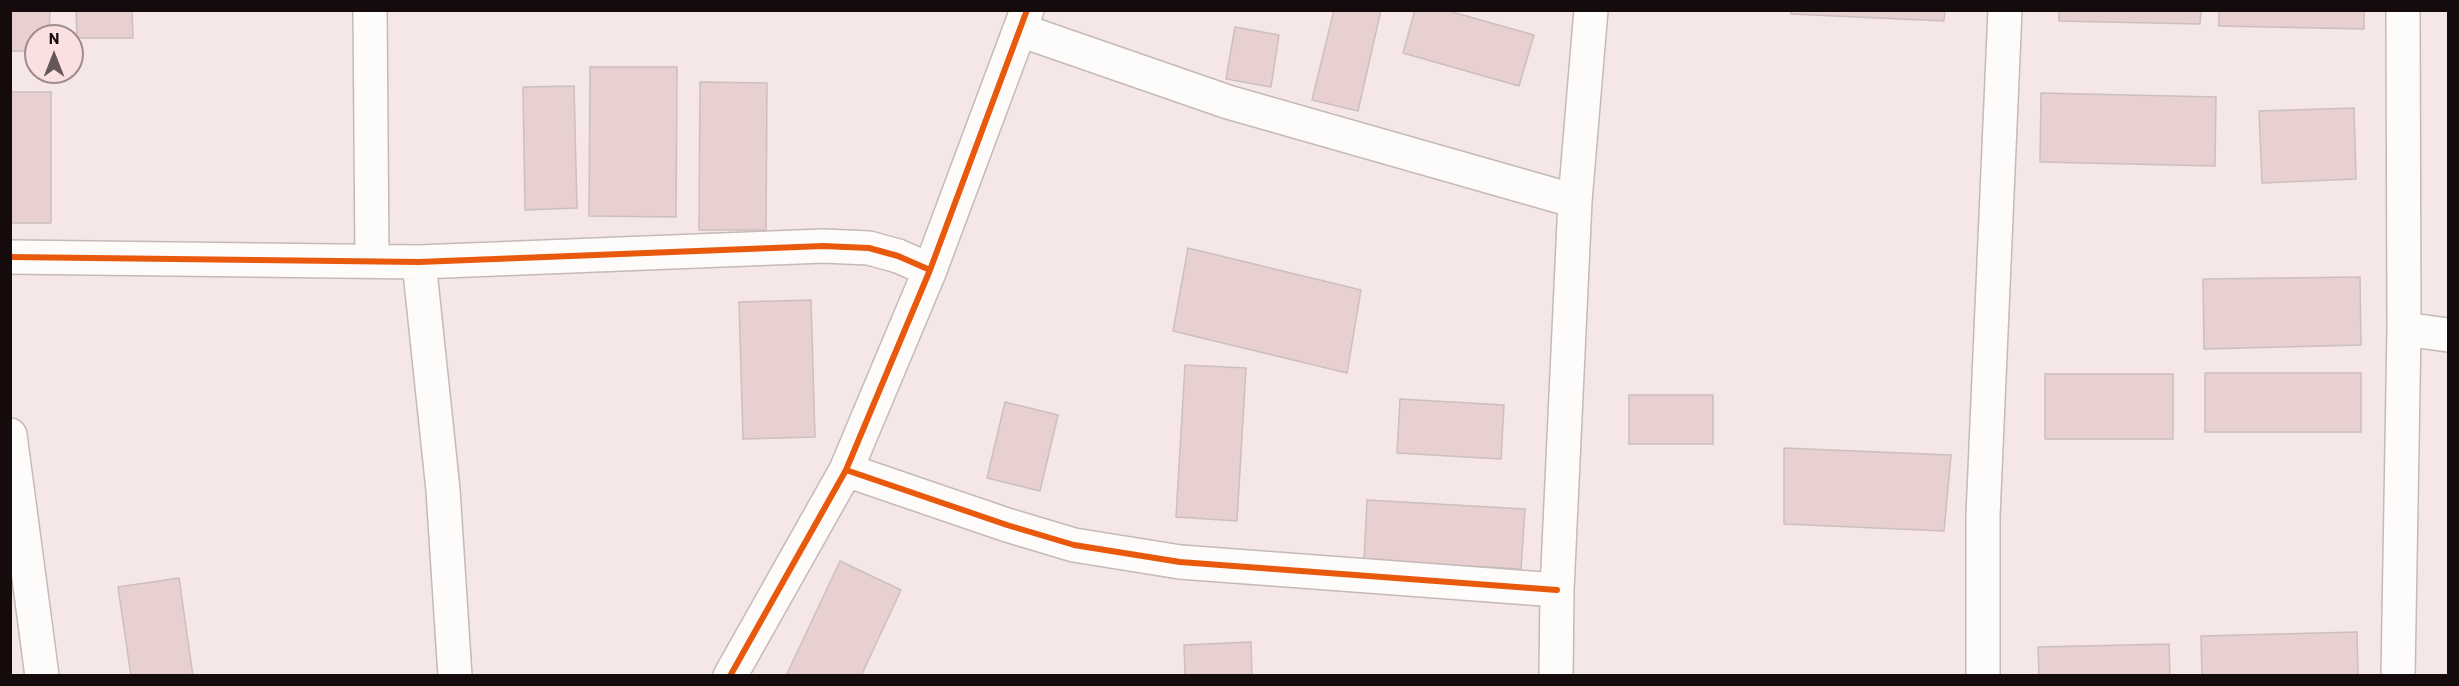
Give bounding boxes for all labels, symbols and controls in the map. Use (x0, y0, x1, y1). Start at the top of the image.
north arrow (24, 24, 84, 84)
text: N (49, 28, 59, 47)

